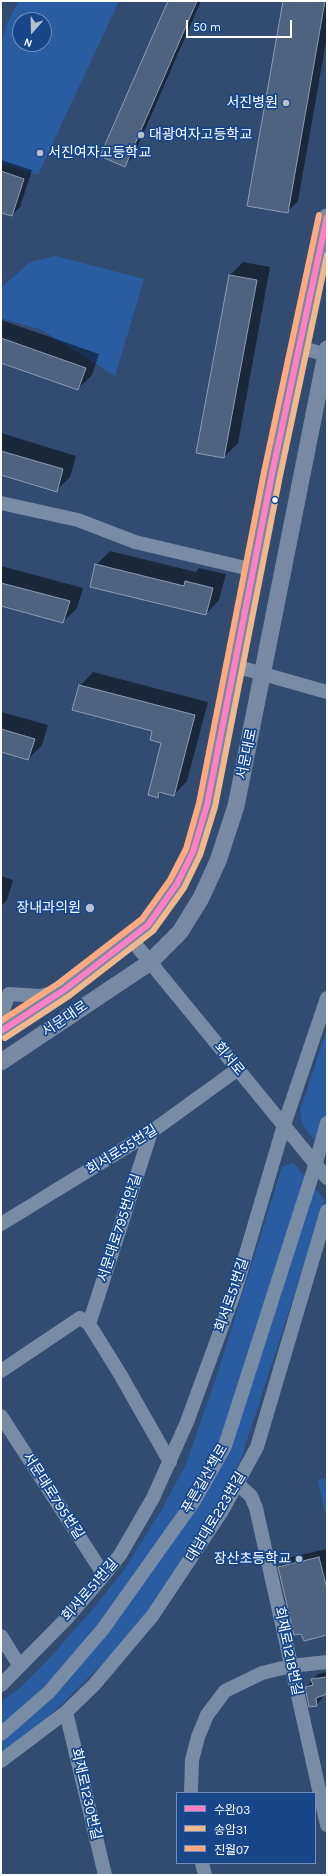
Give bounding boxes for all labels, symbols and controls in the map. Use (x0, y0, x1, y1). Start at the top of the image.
north arrow (12, 12, 52, 52)
scale bar (188, 12, 294, 38)
text: 50 m (193, 20, 221, 34)
text: N (22, 35, 34, 50)
place label: 서진병원 (226, 95, 278, 111)
marker: 서진병원 (281, 98, 291, 108)
place label: 대광여자고등학교 (149, 127, 252, 143)
marker: 대광여자고등학교 (136, 130, 146, 140)
place label: 서진여자고등학교 (48, 145, 151, 161)
marker: 서진여자고등학교 (35, 148, 45, 158)
unlabelled marker (270, 495, 280, 505)
street label: 서문대로 (233, 727, 261, 781)
place label: 장내과의원 (17, 900, 81, 916)
marker: 장내과의원 (84, 902, 96, 914)
street label: 서문대로 (39, 998, 91, 1040)
street label: 회서로 (210, 1039, 248, 1079)
street label: 회서로55번길 (84, 1122, 160, 1178)
street label: 서문대로795번안길 (95, 1172, 145, 1284)
street label: 회서로51번길 (212, 1256, 252, 1334)
street label: 푸른길산책로 (178, 1441, 232, 1517)
street label: 서문대로795번길 (19, 1450, 87, 1542)
street label: 대남대로223번길 (183, 1469, 249, 1565)
place label: 장산초등학교 (214, 1551, 291, 1567)
marker: 장산초등학교 (294, 1554, 304, 1564)
street label: 회서로51번길 (58, 1555, 122, 1625)
street label: 회재로1218번길 (270, 1605, 306, 1697)
street label: 회재로1230번길 (67, 1746, 105, 1842)
legend (176, 1792, 316, 1864)
text: 수완03 (214, 1803, 250, 1817)
text: 송암31 (214, 1823, 247, 1837)
text: 진월07 (214, 1843, 249, 1857)

